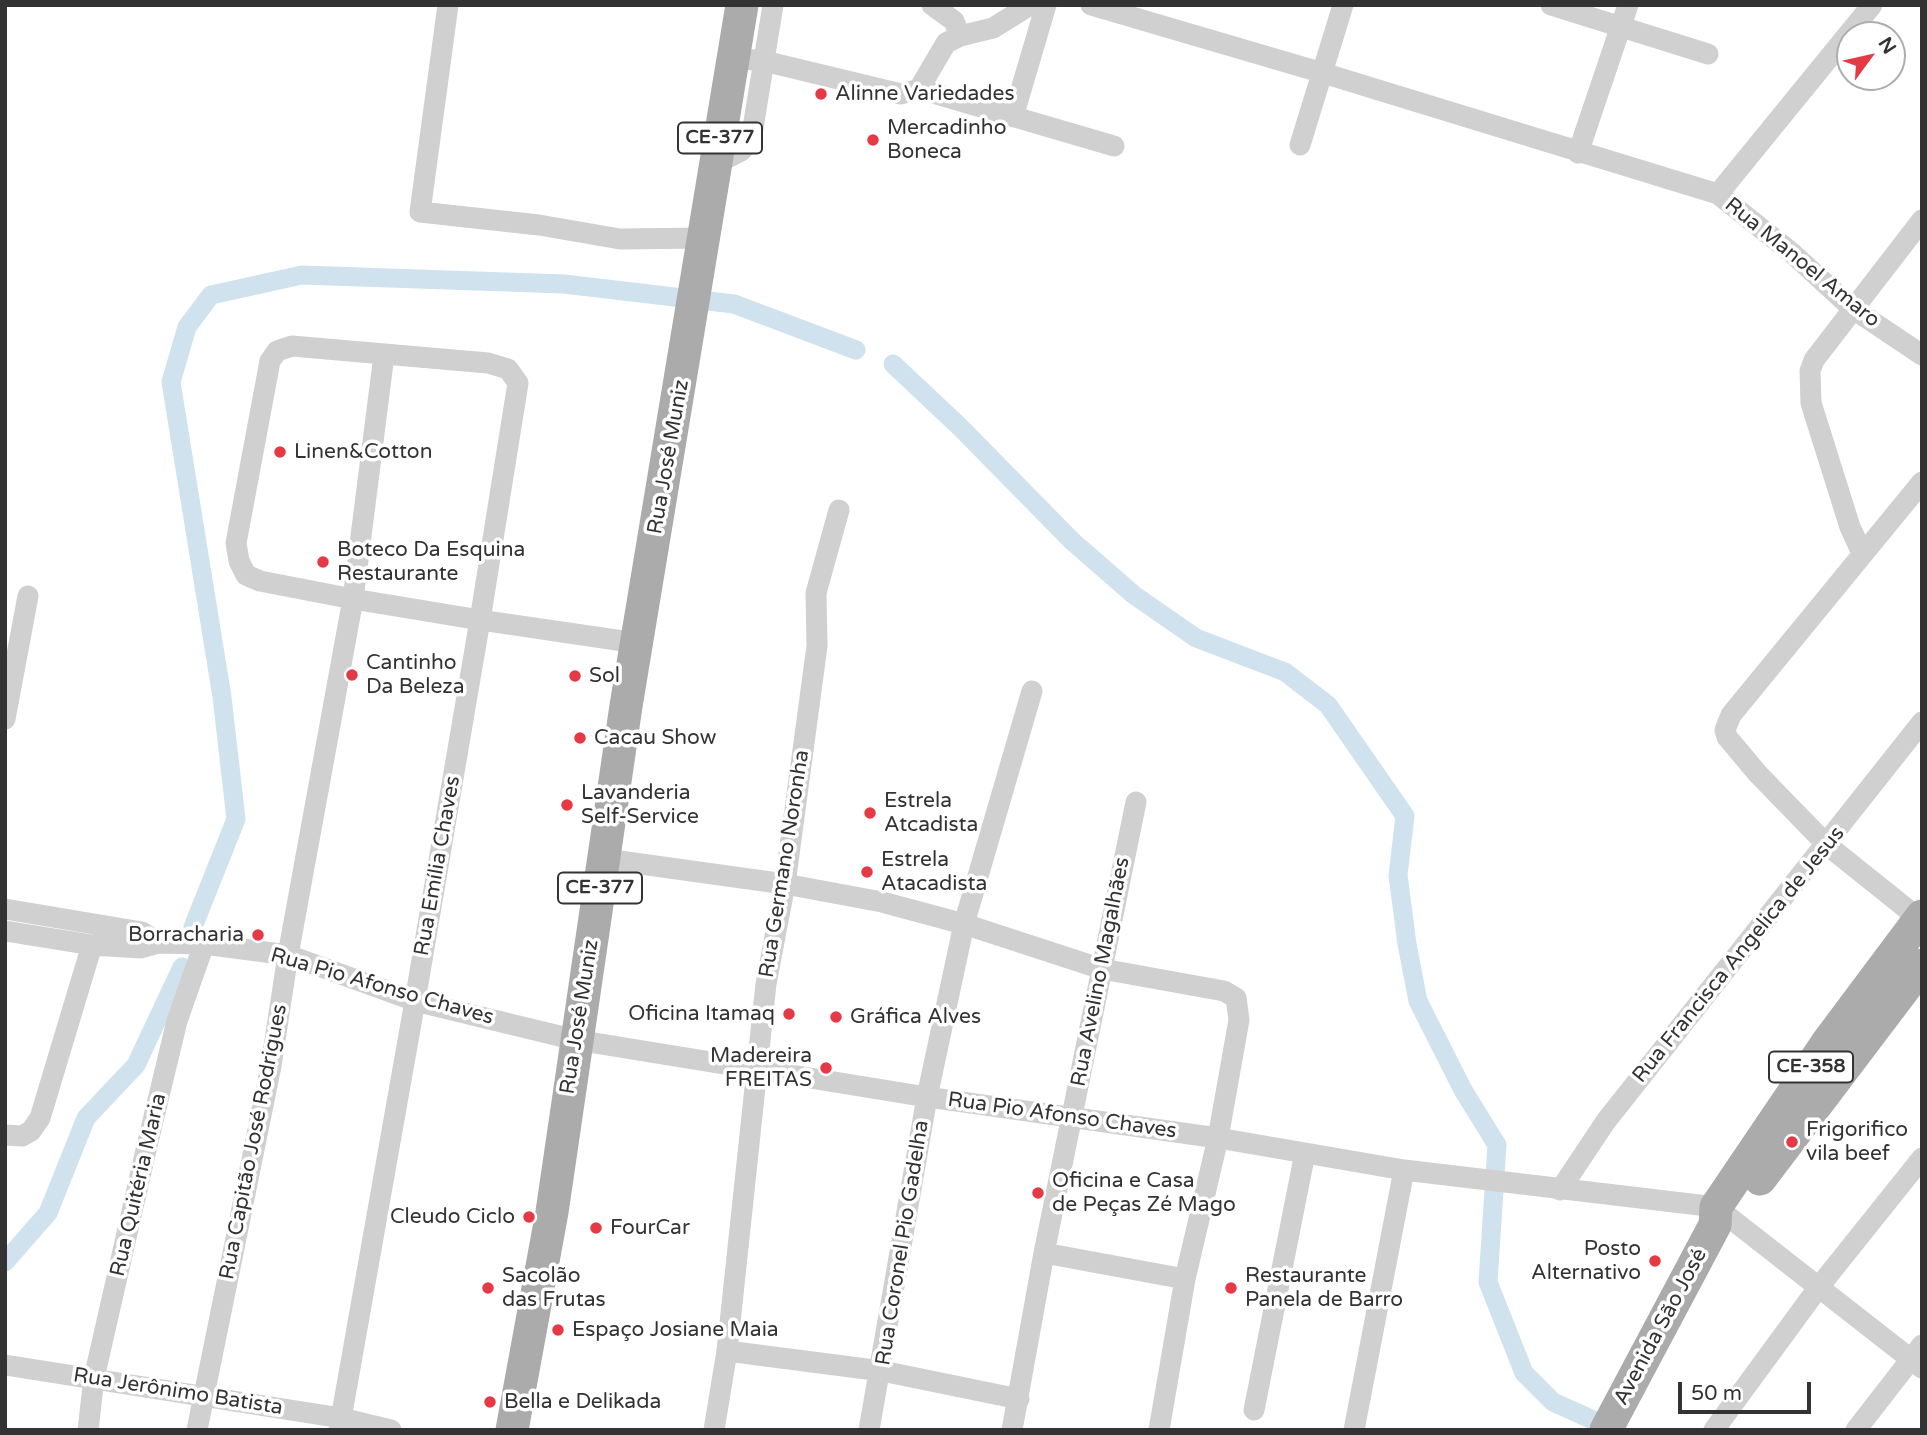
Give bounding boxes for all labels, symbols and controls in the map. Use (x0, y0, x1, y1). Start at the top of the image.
north arrow (1836, 21, 1906, 91)
text: N (1874, 33, 1900, 58)
place label: Alinne Variedades (835, 81, 1015, 107)
marker: Alinne Variedades (813, 86, 829, 102)
place label: Mercadinho Boneca (887, 115, 1006, 165)
road number: CE-377 (678, 122, 762, 154)
marker: Mercadinho Boneca (865, 132, 881, 148)
street label: Rua Manoel Amaro (1719, 193, 1885, 333)
street label: Rua José Muniz (643, 378, 695, 536)
place label: Linen&Cotton (294, 439, 432, 465)
marker: Linen&Cotton (272, 444, 288, 460)
place label: Boteco Da Esquina Restaurante (337, 537, 525, 587)
marker: Boteco Da Esquina Restaurante (315, 554, 331, 570)
place label: Cantinho Da Beleza (366, 650, 465, 700)
place label: Sol (589, 663, 620, 689)
marker: Cantinho Da Beleza (344, 667, 360, 683)
marker: Sol (567, 668, 583, 684)
place label: Cacau Show (594, 725, 716, 751)
marker: Cacau Show (572, 730, 588, 746)
street label: Rua Germano Noronha (755, 748, 815, 980)
street label: Rua Emília Chaves (410, 774, 466, 958)
place label: Lavanderia Self-Service (581, 780, 699, 830)
place label: Estrela Atcadista (884, 788, 978, 838)
marker: Lavanderia Self-Service (559, 797, 575, 813)
marker: Estrela Atcadista (862, 805, 878, 821)
street label: Rua Francisca Angelica de Jesus (1628, 822, 1850, 1088)
place label: Estrela Atacadista (881, 847, 987, 897)
street label: Rua Avelino Magalhães (1066, 855, 1136, 1089)
marker: Estrela Atacadista (859, 864, 875, 880)
road number: CE-377 (558, 873, 642, 904)
place label: Borracharia (128, 922, 244, 948)
marker: Borracharia (250, 927, 266, 943)
street label: Rua José Muniz (555, 938, 605, 1096)
street label: Rua Pio Afonso Chaves (268, 943, 496, 1031)
place label: Oficina Itamaq (628, 1001, 775, 1027)
street label: Rua Capitão José Rodrigues (215, 1002, 293, 1282)
place label: Gráfica Alves (850, 1004, 981, 1030)
marker: Oficina Itamaq (781, 1006, 797, 1022)
marker: Gráfica Alves (828, 1009, 844, 1025)
place label: Madereira FREITAS (710, 1043, 812, 1093)
road number: CE-358 (1769, 1051, 1853, 1082)
marker: Madereira FREITAS (818, 1060, 834, 1076)
street label: Rua Pio Afonso Chaves (946, 1087, 1178, 1145)
street label: Rua Quitéria Maria (106, 1091, 172, 1279)
place label: Frigorifico vila beef (1806, 1117, 1908, 1167)
street label: Rua Coronel Pio Gadelha (871, 1119, 935, 1367)
marker: Frigorifico vila beef (1784, 1134, 1800, 1150)
place label: Oficina e Casa de Peças Zé Mago (1052, 1168, 1236, 1218)
marker: Oficina e Casa de Peças Zé Mago (1030, 1185, 1046, 1201)
place label: Cleudo Ciclo (390, 1204, 515, 1230)
marker: Cleudo Ciclo (521, 1209, 537, 1225)
place label: FourCar (610, 1215, 690, 1241)
marker: FourCar (588, 1220, 604, 1236)
place label: Posto Alternativo (1531, 1236, 1641, 1286)
street label: Avenida São José (1609, 1244, 1713, 1410)
marker: Posto Alternativo (1647, 1253, 1663, 1269)
place label: Sacolão das Frutas (502, 1263, 606, 1313)
place label: Restaurante Panela de Barro (1245, 1263, 1403, 1313)
marker: Sacolão das Frutas (480, 1280, 496, 1296)
marker: Restaurante Panela de Barro (1223, 1280, 1239, 1296)
place label: Espaço Josiane Maia (572, 1317, 779, 1343)
marker: Espaço Josiane Maia (550, 1322, 566, 1338)
street label: Rua Jerônimo Batista (71, 1363, 285, 1421)
scale bar (1682, 1368, 1815, 1412)
text: 50 m (1691, 1381, 1742, 1406)
place label: Bella e Delikada (504, 1389, 661, 1415)
marker: Bella e Delikada (482, 1394, 498, 1410)

